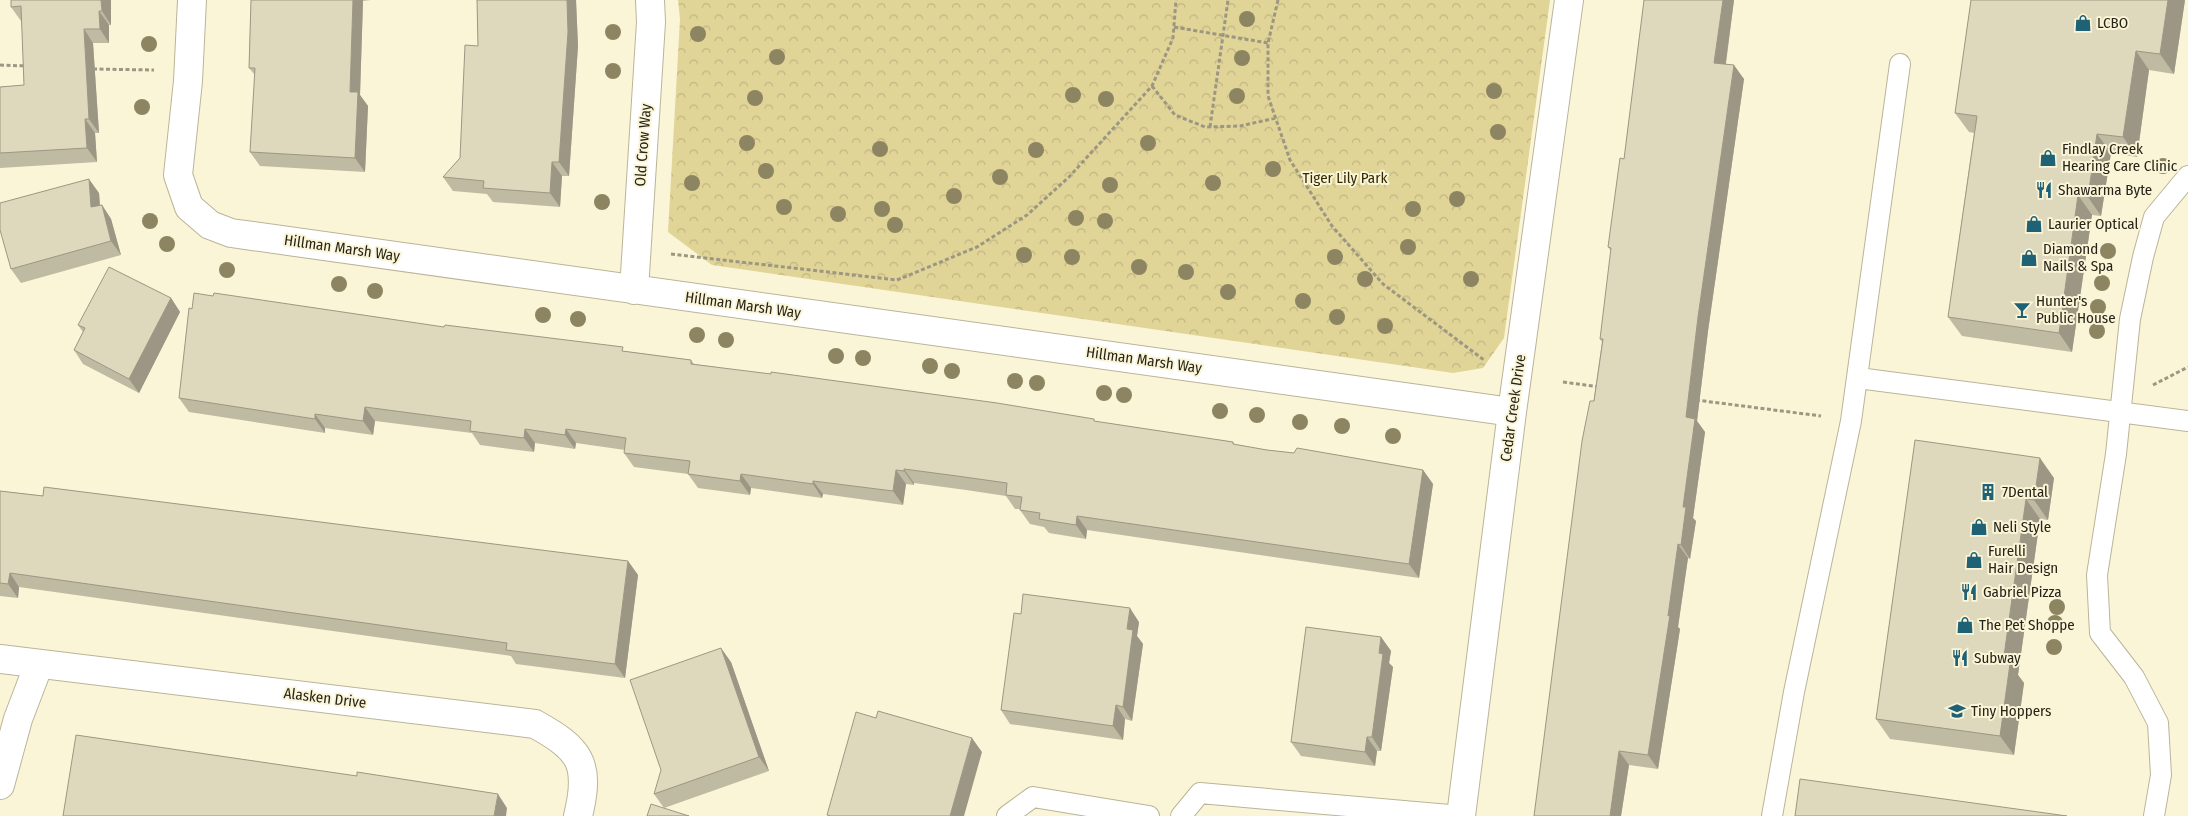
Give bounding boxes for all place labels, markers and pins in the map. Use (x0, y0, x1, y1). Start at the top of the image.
shop icon: LCBO (2073, 13, 2093, 33)
place label: LCBO (2097, 14, 2128, 32)
place label: Findlay Creek Hearing Care Clinic (2062, 140, 2178, 175)
shop icon: Findlay Creek Hearing Care Clinic (2038, 148, 2058, 168)
restaurant icon: Shawarma Byte (2034, 180, 2054, 200)
place label: Shawarma Byte (2058, 181, 2152, 199)
shop icon: Laurier Optical (2024, 214, 2044, 234)
place label: Laurier Optical (2048, 215, 2138, 233)
place label: Diamond Nails & Spa (2043, 240, 2113, 275)
shop icon: Diamond Nails & Spa (2019, 248, 2039, 268)
place label: Hunter's Public House (2036, 292, 2116, 327)
bar icon: Hunter's Public House (2012, 300, 2032, 320)
building icon: 7Dental (1978, 482, 1998, 502)
place label: 7Dental (2002, 483, 2048, 501)
shop icon: Neli Style (1969, 517, 1989, 537)
place label: Neli Style (1993, 518, 2051, 536)
place label: Furelli Hair Design (1988, 542, 2058, 577)
shop icon: Furelli Hair Design (1964, 550, 1984, 570)
restaurant icon: Gabriel Pizza (1959, 582, 1979, 602)
place label: Gabriel Pizza (1983, 583, 2061, 601)
shop icon: The Pet Shoppe (1955, 615, 1975, 635)
place label: The Pet Shoppe (1979, 616, 2075, 634)
restaurant icon: Subway (1950, 648, 1970, 668)
place label: Subway (1974, 649, 2021, 667)
school or university icon: Tiny Hoppers (1947, 701, 1967, 721)
place label: Tiny Hoppers (1971, 702, 2052, 720)

